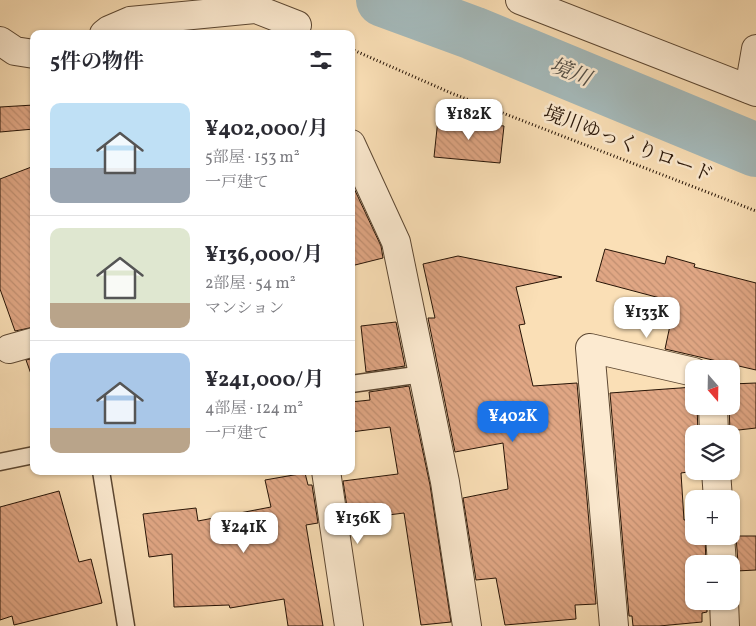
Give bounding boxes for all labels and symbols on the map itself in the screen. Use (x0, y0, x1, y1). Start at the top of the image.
water label: 境川 (545, 52, 597, 95)
pin: ¥182K (434, 98, 504, 141)
street label: 境川ゆっくりロード (539, 100, 717, 190)
pin: ¥133K (612, 296, 682, 339)
north arrow (685, 360, 740, 415)
pin: ¥402K (478, 400, 548, 443)
pin: ¥136K (323, 502, 393, 545)
pin: ¥241K (209, 512, 279, 554)

